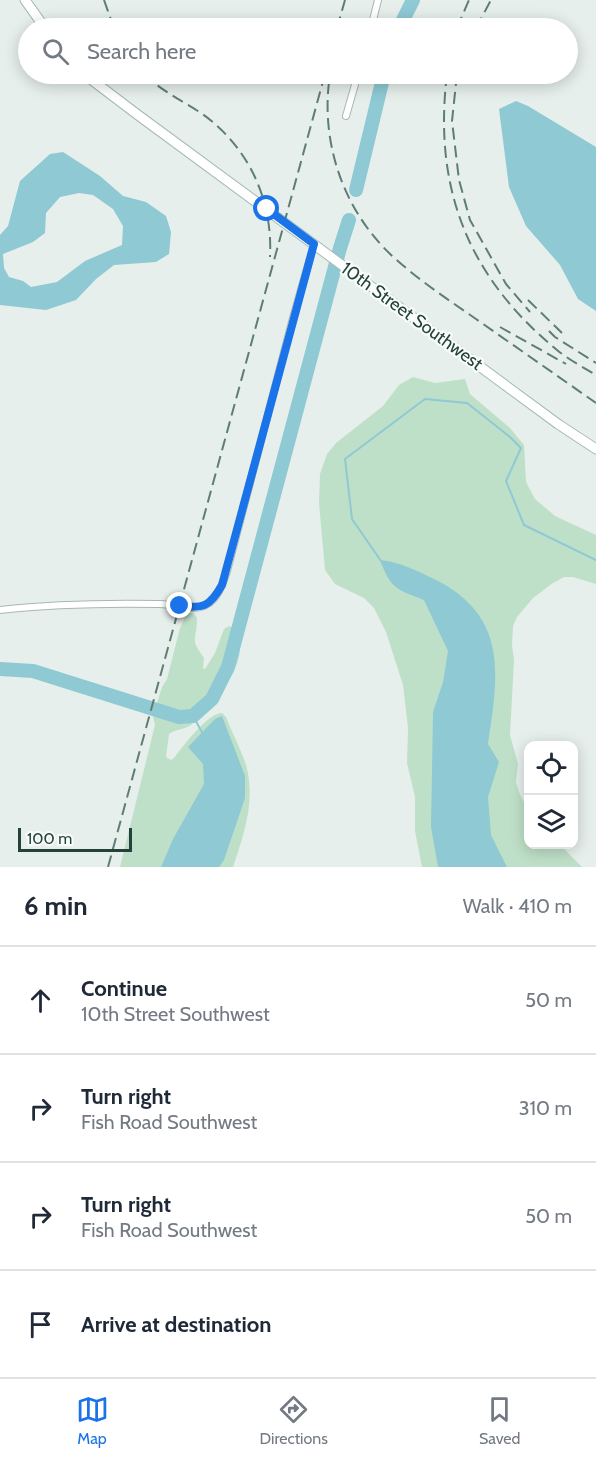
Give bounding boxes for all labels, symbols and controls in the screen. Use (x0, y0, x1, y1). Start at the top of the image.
search box (18, 18, 578, 84)
icon: search (39, 35, 72, 68)
text: Search here (87, 38, 196, 65)
route start (253, 195, 279, 221)
street label: 10th Street Southwest (337, 257, 487, 375)
route end (166, 592, 192, 618)
map controls (524, 741, 578, 849)
button: locate (524, 741, 578, 795)
button: layers (524, 795, 578, 849)
scale bar (18, 825, 132, 852)
text: 100 m (27, 829, 72, 848)
text: 6 min (24, 890, 88, 922)
text: Walk · 410 m (463, 894, 572, 918)
text: Continue (81, 975, 167, 1002)
icon: ahead (24, 984, 57, 1017)
text: 50 m (525, 988, 572, 1012)
text: 10th Street Southwest (81, 1002, 270, 1026)
text: Turn right (81, 1083, 171, 1110)
icon: right (24, 1092, 57, 1125)
text: 310 m (519, 1096, 572, 1120)
text: Fish Road Southwest (81, 1110, 257, 1134)
text: Turn right (81, 1191, 171, 1218)
icon: right (24, 1200, 57, 1233)
text: 50 m (525, 1204, 572, 1228)
text: Fish Road Southwest (81, 1218, 257, 1242)
icon: arrive (24, 1308, 57, 1341)
text: Arrive at destination (81, 1311, 271, 1338)
tab: Map (76, 1393, 109, 1448)
tab: Directions (260, 1393, 328, 1448)
tab: Saved (479, 1393, 520, 1448)

